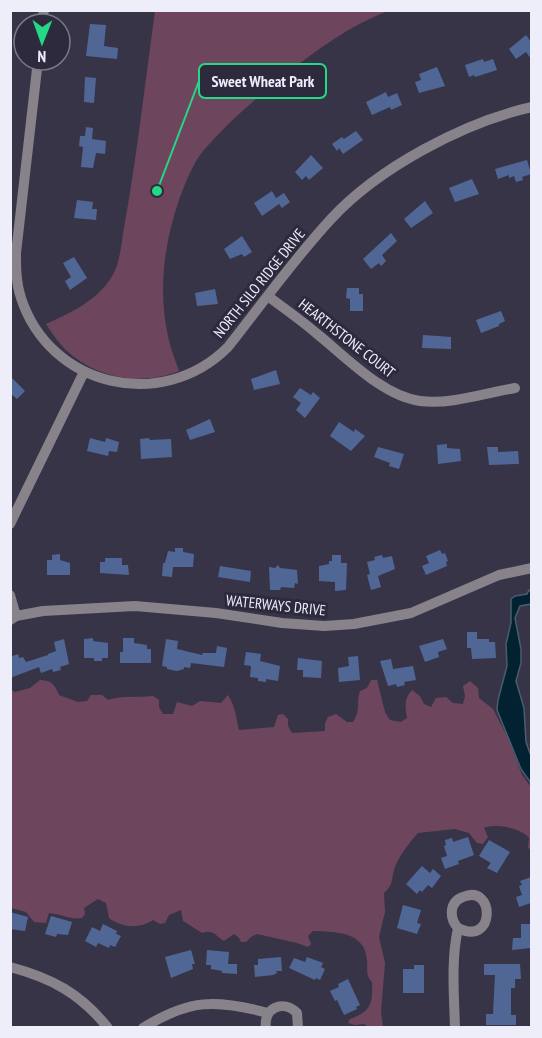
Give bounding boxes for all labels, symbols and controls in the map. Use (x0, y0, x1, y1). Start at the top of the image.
north arrow (12, 12, 72, 72)
text: N (37, 47, 46, 67)
callout: Sweet Wheat Park (199, 64, 326, 98)
text: Sweet Wheat Park (212, 71, 315, 91)
street label: NORTH SILO RIDGE DRIVE (209, 225, 309, 341)
street label: HEARTHSTONE COURT (295, 294, 399, 382)
street label: WATERWAYS DRIVE (225, 590, 327, 620)

